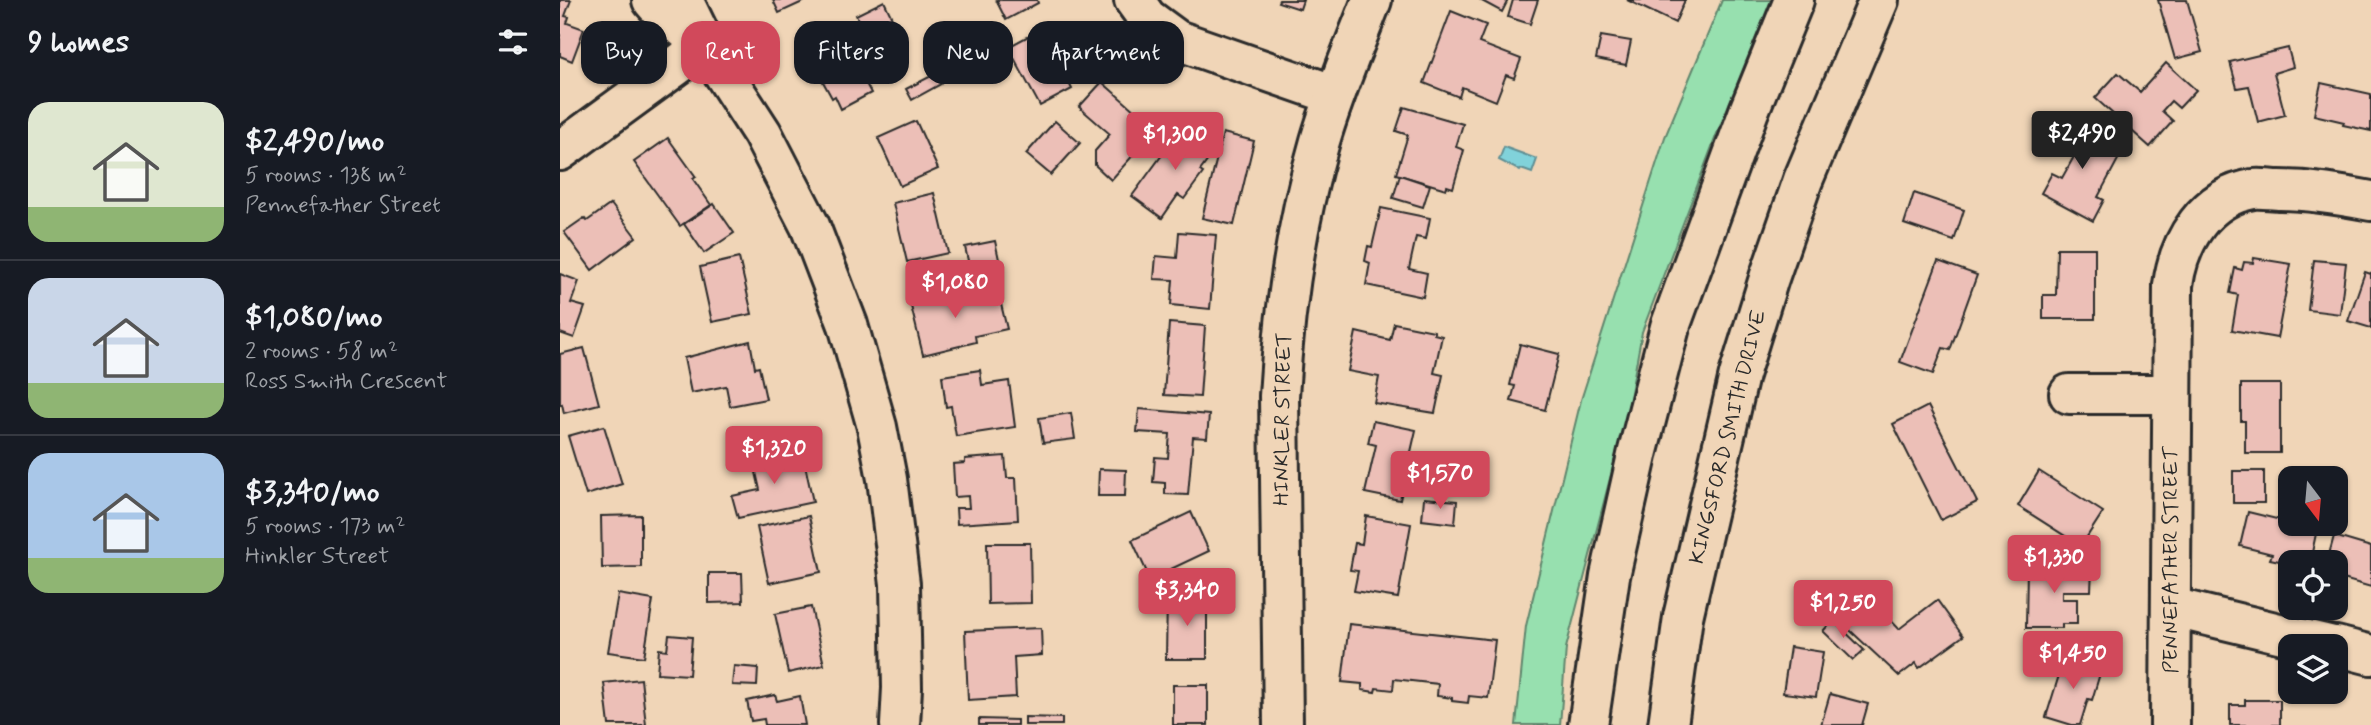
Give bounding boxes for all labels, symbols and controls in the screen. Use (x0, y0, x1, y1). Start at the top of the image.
chip: Buy (581, 21, 667, 84)
chip: Rent (681, 21, 780, 84)
chip: Filters (794, 21, 909, 84)
chip: New (923, 21, 1013, 84)
chip: Apartment (1027, 21, 1184, 84)
text: 9 homes (28, 23, 129, 62)
icon: filters (494, 23, 532, 61)
pin: $2,490 (2025, 111, 2139, 171)
pin: $1,300 (1118, 113, 1232, 172)
text: $2,490 (2048, 119, 2116, 149)
text: $1,300 (1142, 120, 1208, 150)
text: $2,490/mo (245, 122, 384, 161)
icon: home (84, 130, 168, 214)
text: 5 rooms · 138 m² (245, 161, 407, 191)
text: Pennefather Street (245, 191, 441, 221)
pin: $1,080 (898, 260, 1012, 320)
text: $1,080 (921, 268, 989, 298)
text: $1,080/mo (245, 298, 382, 337)
icon: home (84, 306, 168, 390)
street label: KINGSFORD SMITH DRIVE (1683, 307, 1773, 567)
street label: HINKLER STREET (1267, 332, 1299, 506)
text: 2 rooms · 58 m² (245, 337, 398, 367)
text: Ross Smith Crescent (245, 367, 447, 397)
pin: $1,320 (717, 426, 831, 486)
text: $1,320 (741, 434, 807, 464)
street label: PENNEFATHER STREET (2157, 446, 2185, 673)
pin: $1,570 (1383, 452, 1497, 511)
text: $1,570 (1407, 459, 1473, 489)
north arrow (2278, 466, 2348, 536)
map controls (2278, 466, 2348, 704)
text: $3,340/mo (245, 473, 380, 512)
icon: home (84, 481, 168, 565)
text: 5 rooms · 173 m² (245, 512, 405, 542)
pin: $1,330 (1997, 536, 2111, 595)
text: Hinkler Street (245, 542, 389, 572)
text: $1,330 (2024, 543, 2084, 573)
button: locate (2278, 550, 2348, 620)
pin: $3,340 (1130, 568, 1244, 628)
text: $3,340 (1154, 576, 1220, 606)
pin: $1,250 (1786, 580, 1900, 640)
text: $1,250 (1810, 588, 1876, 618)
pin: $1,450 (2016, 632, 2130, 691)
button: layers (2278, 634, 2348, 704)
text: $1,450 (2039, 639, 2107, 669)

